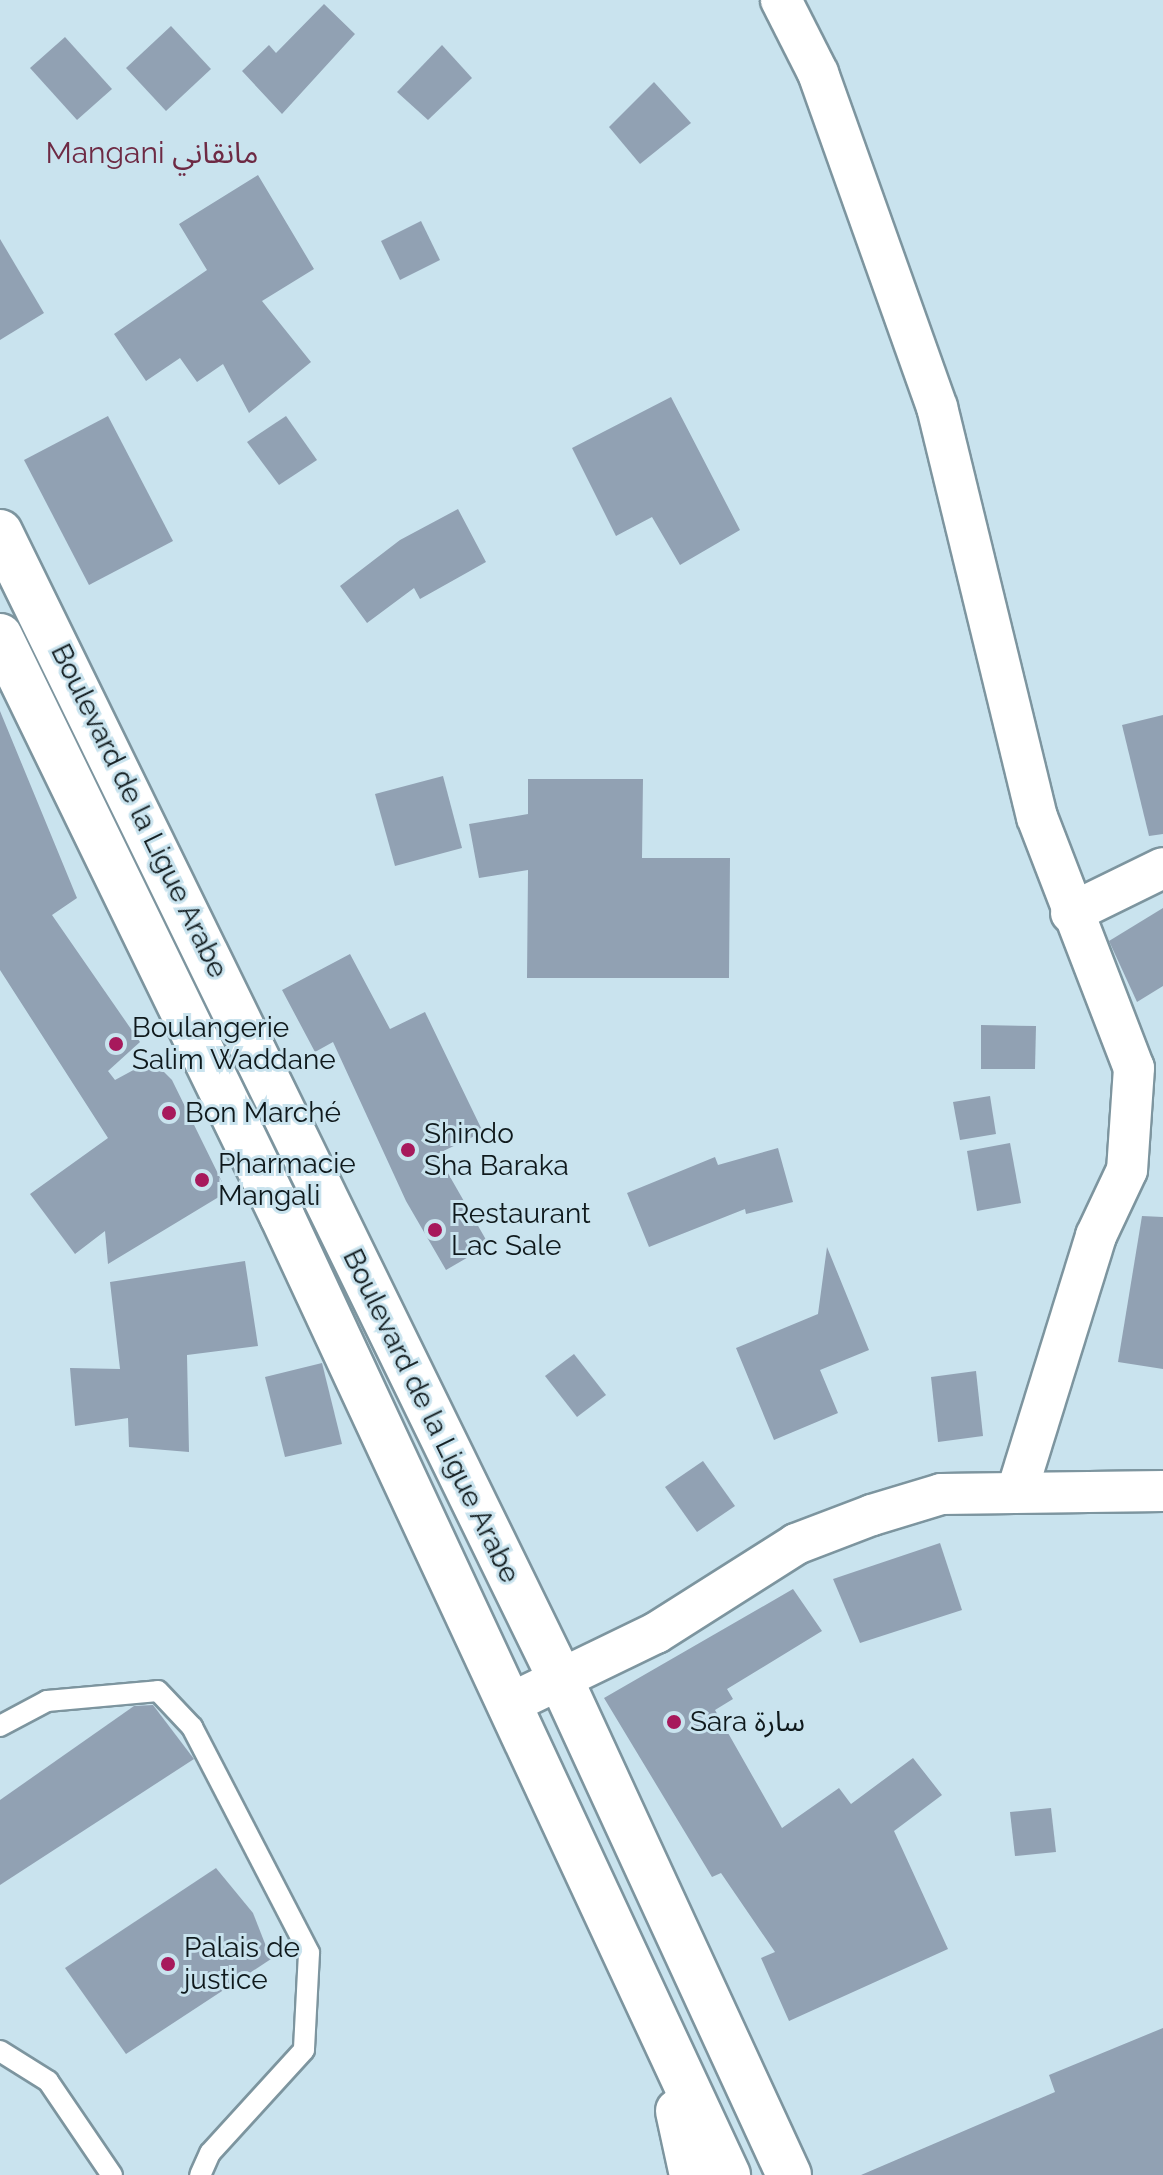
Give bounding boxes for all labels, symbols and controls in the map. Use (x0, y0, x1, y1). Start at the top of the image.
district label: Mangani مانقاني (46, 135, 258, 171)
street label: Boulevard de la Ligue Arabe (43, 638, 235, 984)
place label: Boulangerie Salim Waddane (132, 1011, 337, 1077)
marker: Boulangerie Salim Waddane (107, 1035, 125, 1053)
place label: Bon Marché (185, 1096, 341, 1130)
marker: Bon Marché (160, 1104, 178, 1122)
place label: Shindo Sha Baraka (424, 1117, 569, 1183)
marker: Shindo Sha Baraka (399, 1141, 417, 1159)
place label: Pharmacie Mangali (218, 1147, 356, 1213)
marker: Pharmacie Mangali (193, 1171, 211, 1189)
place label: Restaurant Lac Sale (451, 1197, 591, 1263)
marker: Restaurant Lac Sale (426, 1221, 444, 1239)
street label: Boulevard de la Ligue Arabe (335, 1243, 527, 1589)
place label: Sara سارة (690, 1705, 805, 1739)
marker: Sara سارة (665, 1713, 683, 1731)
place label: Palais de justice (184, 1931, 300, 1997)
marker: Palais de justice (159, 1955, 177, 1973)

